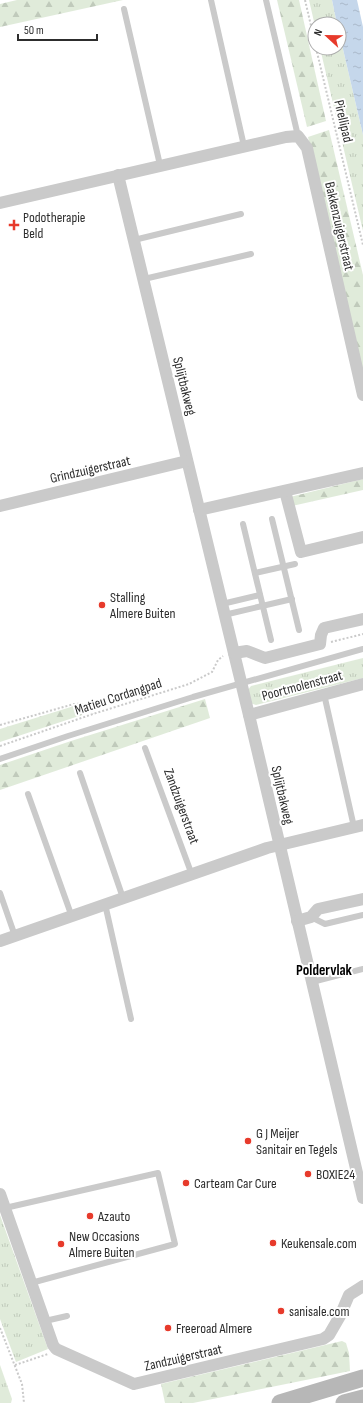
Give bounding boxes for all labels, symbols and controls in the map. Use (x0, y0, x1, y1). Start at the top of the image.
scale bar (18, 16, 97, 42)
north arrow (307, 16, 347, 56)
text: 50 m (24, 23, 44, 38)
text: N (311, 27, 325, 38)
street label: Pirellipad (330, 98, 357, 144)
street label: Bakkenzuigerstraat (321, 180, 358, 272)
place label: Podotherapie Beld (23, 209, 85, 242)
marker: Podotherapie Beld (8, 219, 20, 231)
street label: Splijtbakweg (169, 355, 200, 418)
street label: Grindzuigerstraat (48, 452, 132, 487)
place label: Stalling Almere Buiten (109, 589, 176, 622)
marker: Stalling Almere Buiten (97, 600, 107, 610)
street label: Poortmolenstraat (260, 667, 344, 704)
street label: Matieu Cordangpad (73, 674, 164, 719)
street label: Splijtbakweg (268, 764, 298, 826)
street label: Zandzuigerstraat (160, 766, 203, 846)
district label: Poldervlak (296, 961, 353, 980)
place label: G J Meijer Sanitair en Tegels (256, 1125, 337, 1158)
marker: G J Meijer Sanitair en Tegels (243, 1136, 253, 1146)
place label: BOXIE24 (316, 1166, 355, 1183)
marker: BOXIE24 (303, 1169, 313, 1179)
place label: Carteam Car Cure (194, 1175, 277, 1192)
marker: Carteam Car Cure (181, 1178, 191, 1188)
place label: Azauto (97, 1208, 131, 1225)
marker: Azauto (85, 1211, 95, 1221)
place label: New Occasions Almere Buiten (68, 1228, 140, 1261)
place label: Keukensale.com (281, 1235, 357, 1252)
marker: Keukensale.com (268, 1238, 278, 1248)
marker: New Occasions Almere Buiten (56, 1239, 66, 1249)
place label: sanisale.com (289, 1303, 349, 1320)
marker: sanisale.com (276, 1306, 286, 1316)
place label: Freeroad Almere (176, 1320, 252, 1337)
marker: Freeroad Almere (163, 1323, 173, 1333)
street label: Zandzuigerstraat (142, 1340, 224, 1375)

